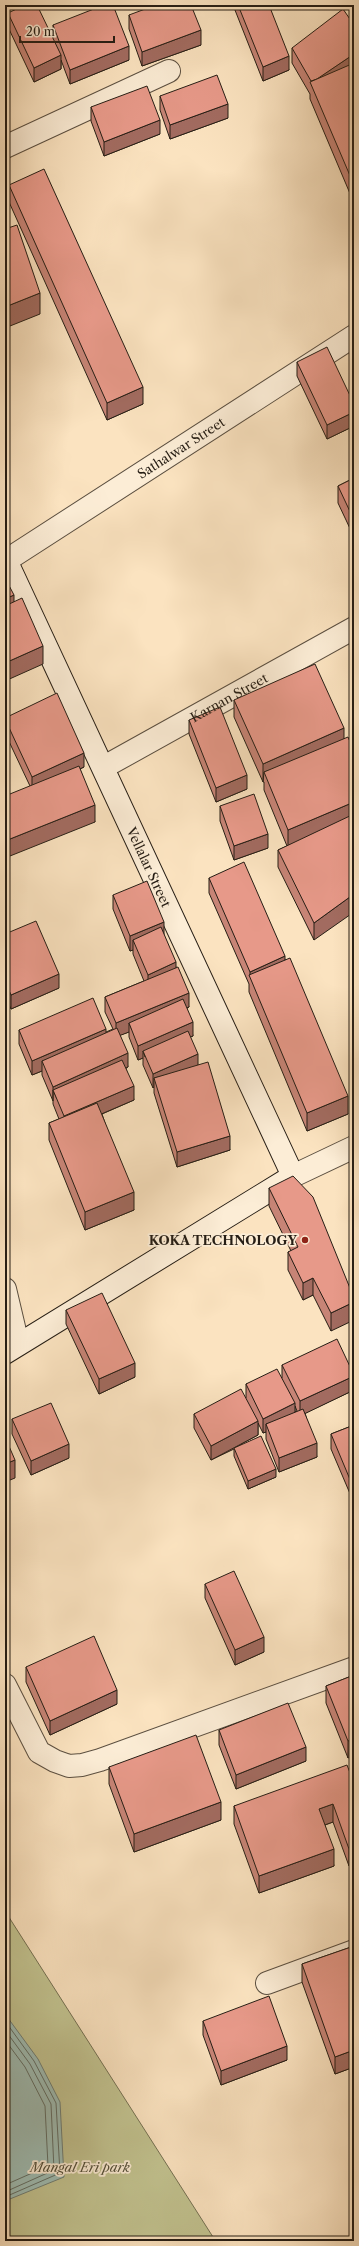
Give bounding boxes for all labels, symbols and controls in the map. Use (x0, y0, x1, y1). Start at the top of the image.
scale bar (20, 18, 114, 44)
text: 20 m (26, 24, 55, 39)
street label: Sathalwar Street (134, 413, 228, 482)
street label: Karnan Street (188, 669, 271, 725)
street label: Vellalar Street (123, 824, 175, 910)
place label: KOKA TECHNOLOGY (149, 1232, 297, 1248)
marker: KOKA TECHNOLOGY (300, 1235, 310, 1245)
park label: Mangal Eri park (28, 2159, 130, 2175)

